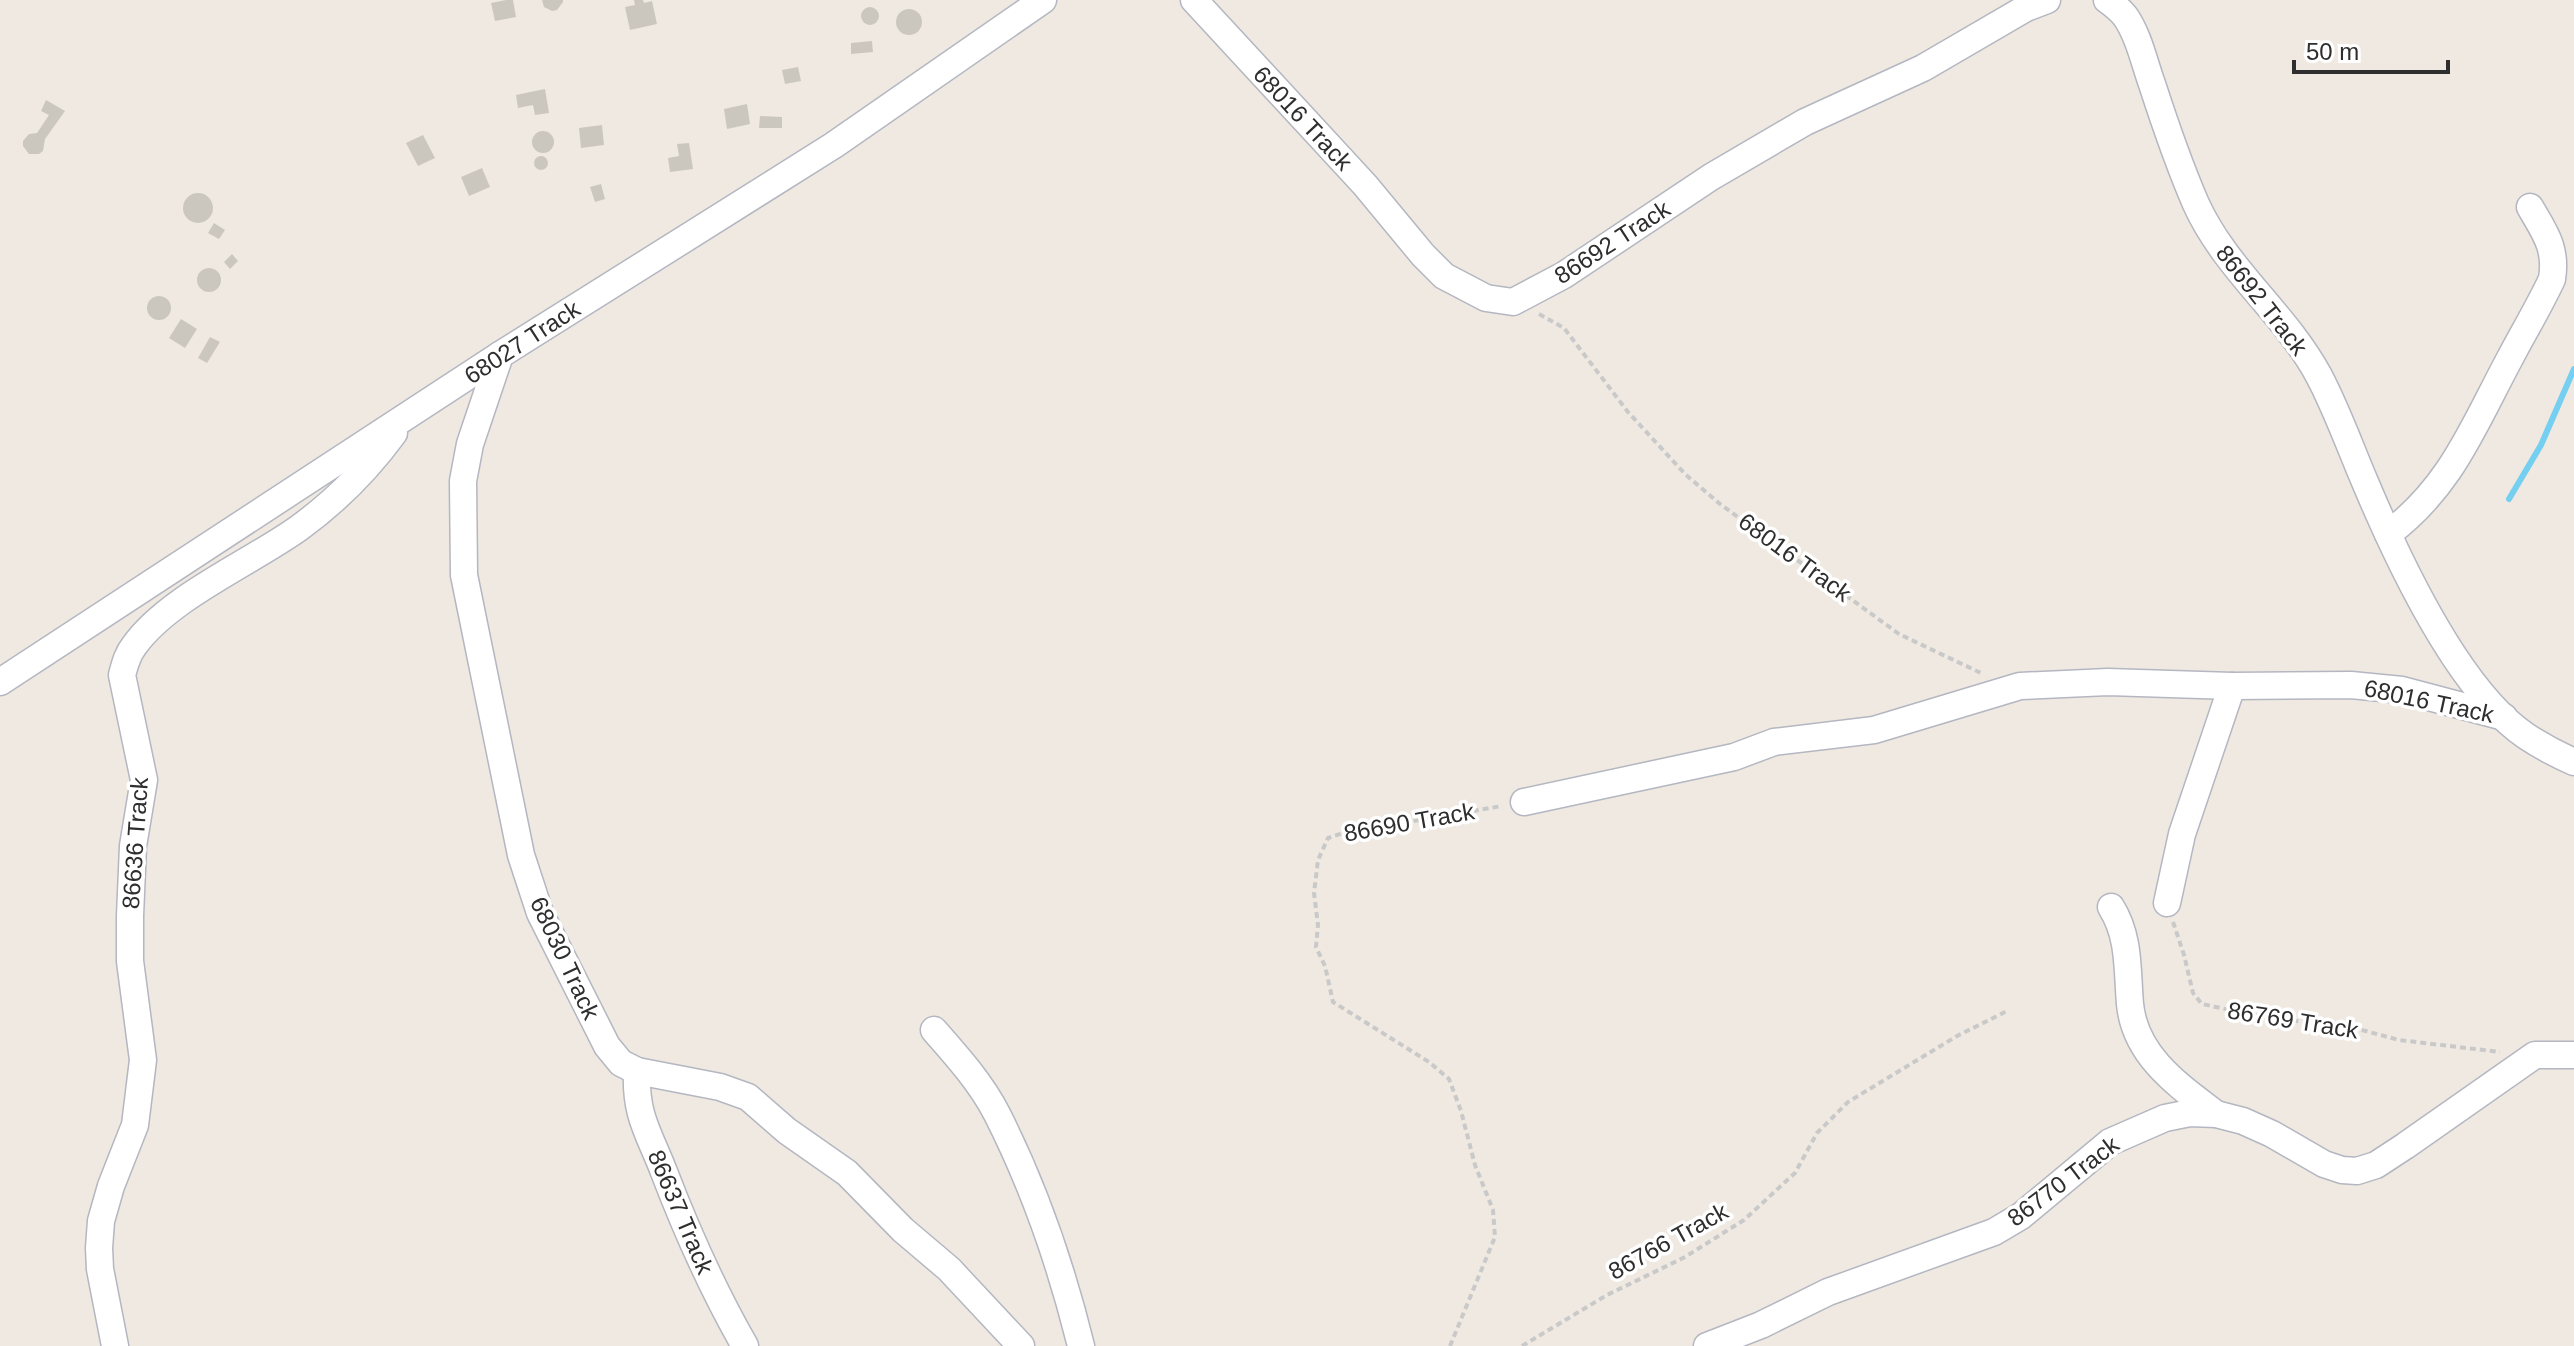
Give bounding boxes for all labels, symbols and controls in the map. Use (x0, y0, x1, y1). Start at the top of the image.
scale bar (2294, 24, 2448, 74)
text: 50 m (2306, 38, 2359, 65)
street label: 68016 Track (1248, 60, 1359, 176)
street label: 86692 Track (1549, 194, 1676, 289)
street label: 86692 Track (2211, 240, 2314, 361)
street label: 68027 Track (459, 294, 586, 389)
street label: 68016 Track (1734, 507, 1857, 607)
street label: 68016 Track (2362, 674, 2497, 728)
street label: 86636 Track (117, 775, 153, 910)
street label: 86690 Track (1342, 797, 1477, 847)
street label: 68030 Track (525, 892, 606, 1024)
street label: 86769 Track (2226, 996, 2361, 1044)
street label: 86770 Track (2002, 1130, 2125, 1232)
street label: 86637 Track (643, 1146, 720, 1279)
street label: 86766 Track (1604, 1197, 1733, 1285)

